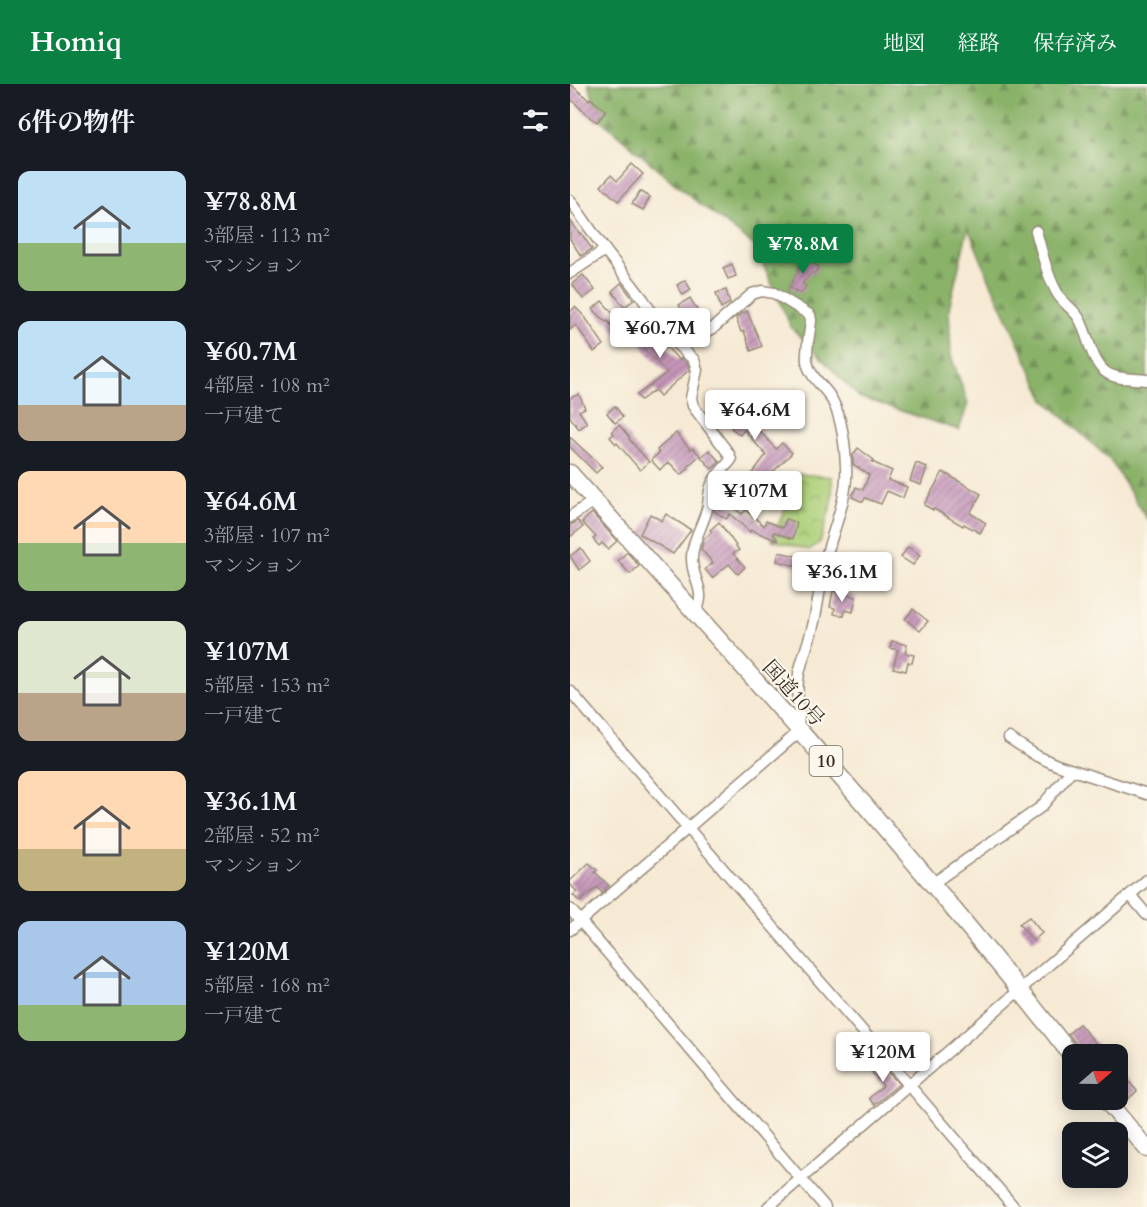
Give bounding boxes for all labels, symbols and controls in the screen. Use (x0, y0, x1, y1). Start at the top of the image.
text: Homiq (30, 23, 122, 61)
text: 地図 (883, 29, 925, 58)
text: 経路 (958, 29, 1000, 58)
text: 保存済み (1033, 29, 1117, 58)
icon: filters (519, 104, 552, 137)
text: 6件の物件 (18, 105, 135, 140)
text: ¥78.8M (204, 184, 297, 219)
icon: home (66, 195, 138, 267)
text: 3部屋 · 113 m² (204, 222, 330, 249)
pin: ¥78.8M (754, 224, 852, 275)
text: ¥78.8M (767, 230, 839, 257)
text: マンション (204, 252, 303, 279)
pin: ¥60.7M (611, 308, 709, 359)
text: ¥60.7M (624, 314, 696, 341)
text: ¥60.7M (204, 334, 297, 369)
icon: home (66, 345, 138, 417)
text: 4部屋 · 108 m² (204, 372, 330, 399)
pin: ¥64.6M (706, 390, 804, 441)
text: ¥64.6M (719, 396, 791, 423)
text: 一戸建て (204, 402, 284, 429)
pin: ¥107M (713, 471, 797, 522)
text: ¥107M (722, 477, 788, 504)
text: ¥64.6M (204, 484, 297, 519)
icon: home (66, 495, 138, 567)
text: 3部屋 · 107 m² (204, 522, 330, 549)
text: マンション (204, 552, 303, 579)
pin: ¥36.1M (793, 552, 891, 603)
text: ¥36.1M (806, 558, 878, 585)
text: ¥107M (204, 634, 290, 669)
icon: home (66, 645, 138, 717)
street label: 国道10号 (757, 654, 831, 732)
text: 5部屋 · 153 m² (204, 672, 330, 699)
text: 一戸建て (204, 702, 284, 729)
road number: 10 (810, 746, 842, 776)
text: ¥36.1M (204, 784, 297, 819)
icon: home (66, 795, 138, 867)
text: 2部屋 · 52 m² (204, 822, 320, 849)
text: マンション (204, 852, 303, 879)
text: ¥120M (204, 934, 290, 969)
icon: home (66, 945, 138, 1017)
text: 5部屋 · 168 m² (204, 972, 330, 999)
text: 一戸建て (204, 1002, 284, 1029)
pin: ¥120M (841, 1032, 925, 1083)
text: ¥120M (850, 1038, 916, 1065)
north arrow (1062, 1044, 1128, 1110)
map controls (1062, 1044, 1128, 1188)
button: layers (1062, 1122, 1128, 1188)

